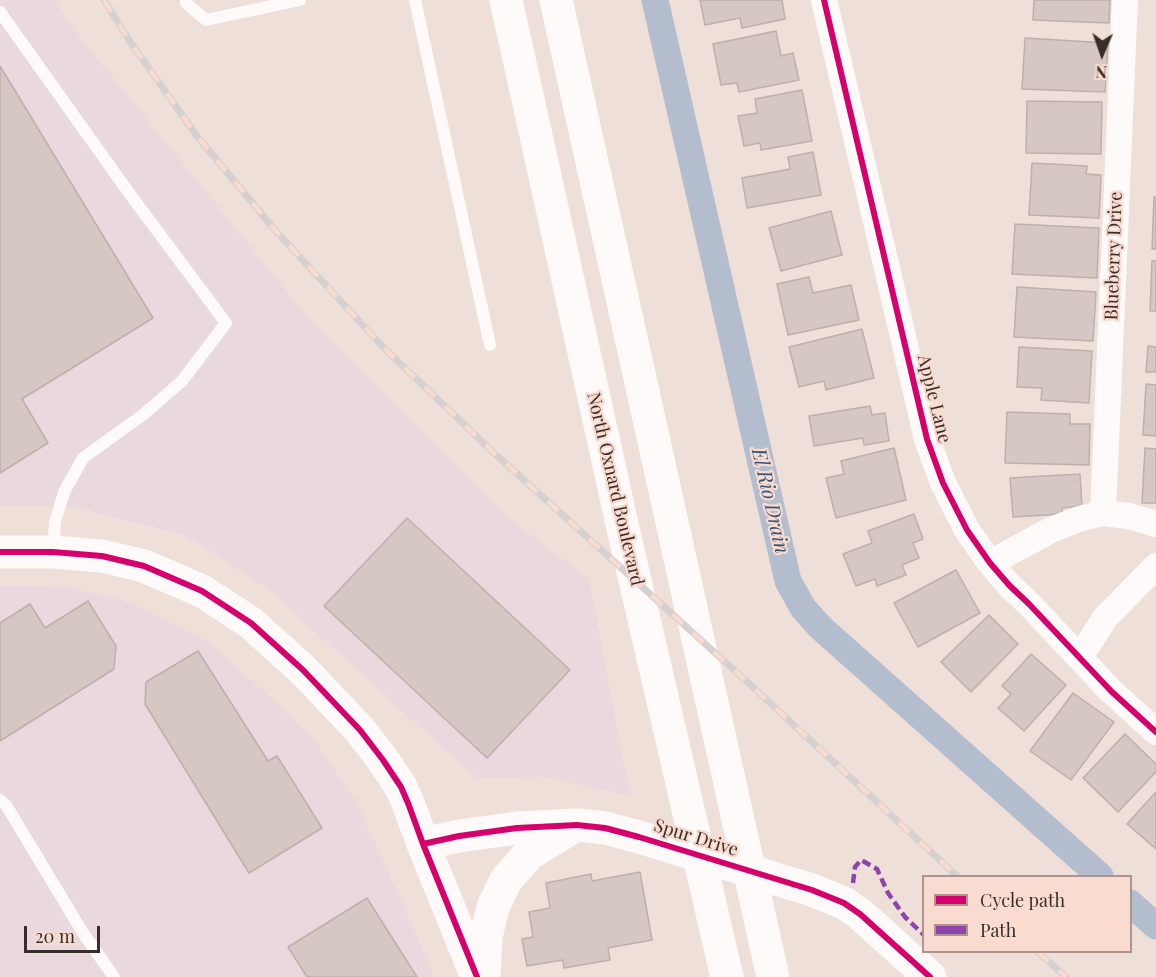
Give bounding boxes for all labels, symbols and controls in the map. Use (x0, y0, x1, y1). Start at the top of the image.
north arrow (1072, 24, 1132, 84)
text: N (1095, 62, 1107, 83)
street label: Blueberry Drive (1101, 191, 1127, 321)
street label: Apple Lane (913, 353, 955, 445)
street label: North Oxnard Boulevard (582, 390, 648, 588)
water label: El Rio Drain (746, 446, 794, 556)
street label: Spur Drive (651, 815, 741, 861)
legend (922, 875, 1132, 953)
text: Cycle path (980, 888, 1065, 912)
scale bar (27, 914, 104, 952)
text: Path (980, 918, 1016, 942)
text: 20 m (35, 924, 75, 948)

